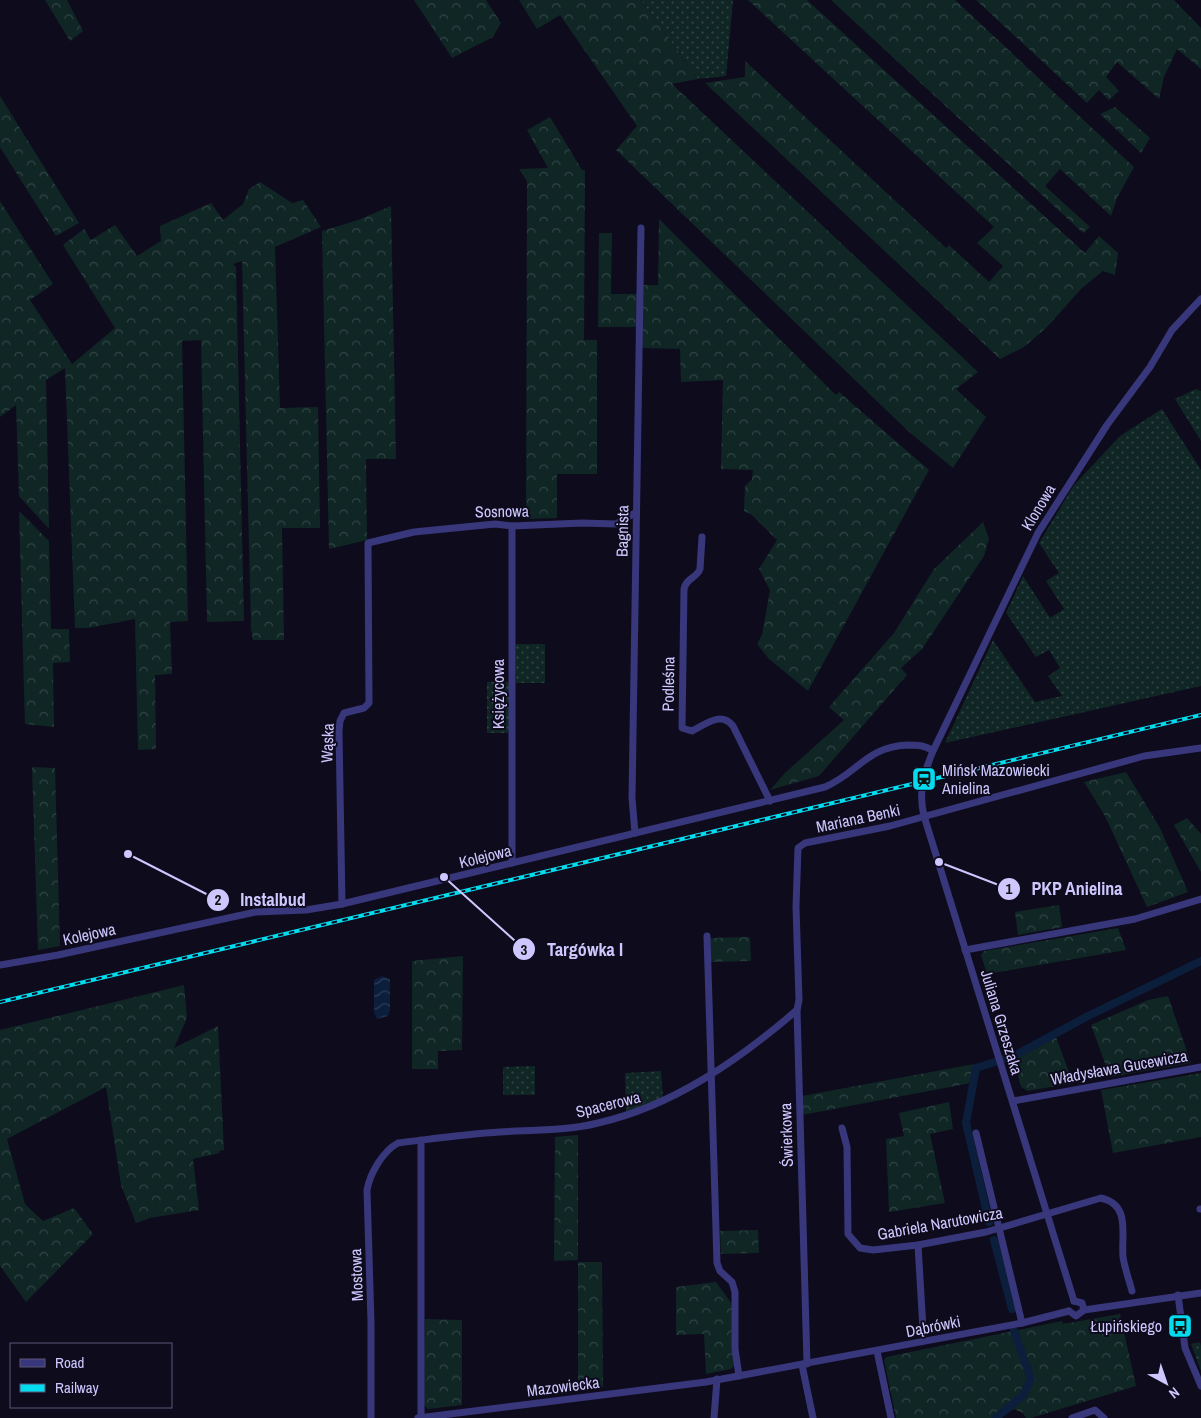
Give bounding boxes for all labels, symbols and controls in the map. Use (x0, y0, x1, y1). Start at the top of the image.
street label: Klonowa (1016, 479, 1061, 534)
street label: Sosnowa (475, 500, 530, 522)
street label: Bagnista (611, 504, 633, 557)
street label: Podleśna (657, 656, 679, 712)
street label: Księżycowa (487, 658, 509, 729)
street label: Wąska (315, 722, 339, 763)
place label: Mińsk Mazowiecki Anielina (941, 759, 1050, 799)
station icon: Mińsk Mazowiecki Anielina (911, 766, 937, 792)
street label: Mariana Benki (814, 798, 902, 838)
street label: Kolejowa (457, 839, 514, 873)
callout: PKP Anielina (996, 872, 1133, 905)
text: PKP Anielina (1031, 876, 1123, 901)
text: 1 (1006, 878, 1013, 899)
callout: Instalbud (205, 884, 316, 917)
text: Instalbud (240, 887, 306, 912)
text: 2 (215, 889, 222, 910)
street label: Kolejowa (61, 918, 118, 950)
callout: Targówka I (512, 933, 633, 966)
text: Targówka I (547, 937, 623, 962)
text: 3 (521, 939, 528, 960)
street label: Juliana Grzeszaka (976, 967, 1029, 1078)
street label: Władysława Gucewicza (1049, 1044, 1190, 1090)
street label: Spacerowa (573, 1085, 643, 1123)
street label: Świerkowa (774, 1102, 798, 1167)
street label: Gabriela Narutowicza (876, 1201, 1005, 1245)
street label: Mostowa (344, 1248, 368, 1302)
street label: Dąbrówki (904, 1310, 962, 1342)
bus stop icon: Łupińskiego (1167, 1313, 1193, 1339)
place label: Łupińskiego (1091, 1315, 1162, 1337)
legend (10, 1343, 172, 1408)
text: Road (55, 1352, 84, 1373)
north arrow (1141, 1358, 1191, 1408)
street label: Mazowiecka (525, 1371, 601, 1401)
text: Railway (55, 1377, 100, 1398)
text: N (1165, 1383, 1183, 1403)

